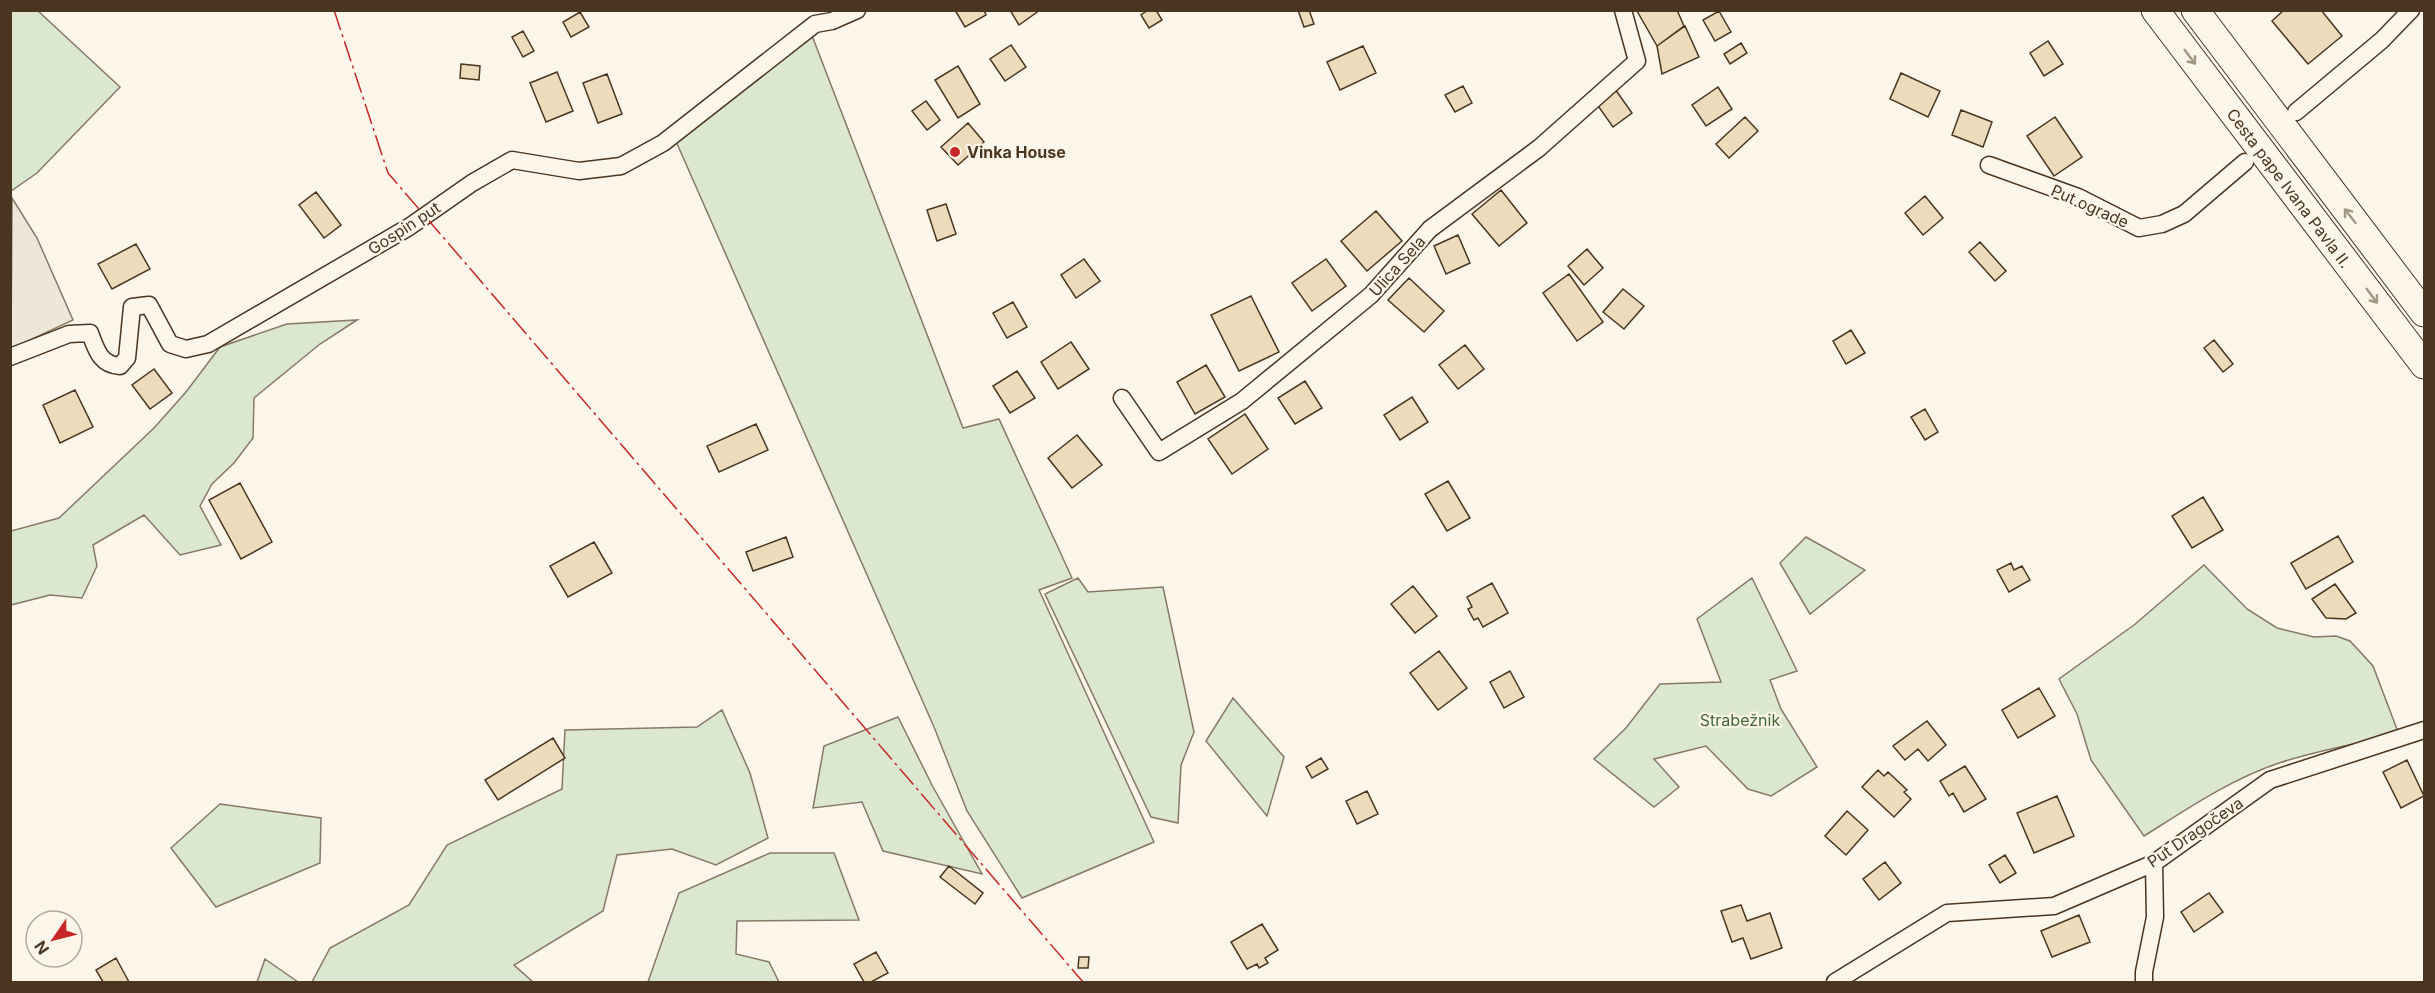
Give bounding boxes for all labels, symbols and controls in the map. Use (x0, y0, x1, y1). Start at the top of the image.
one-way arrow (2183, 49, 2196, 65)
street label: Cesta pape Ivana Pavla II. (2222, 104, 2356, 272)
place label: Vinka House (967, 142, 1066, 162)
marker: Vinka House (948, 145, 962, 159)
street label: Put ograde (2048, 180, 2132, 232)
street label: Gospin put (364, 197, 444, 259)
one-way arrow (2344, 209, 2357, 225)
street label: Ulica Sela (1365, 231, 1429, 301)
one-way arrow (2365, 288, 2378, 304)
park label: Strabežnik (1700, 710, 1780, 730)
street label: Put Dragočeva (2143, 793, 2247, 871)
north arrow (24, 909, 84, 969)
text: N (30, 937, 53, 958)

